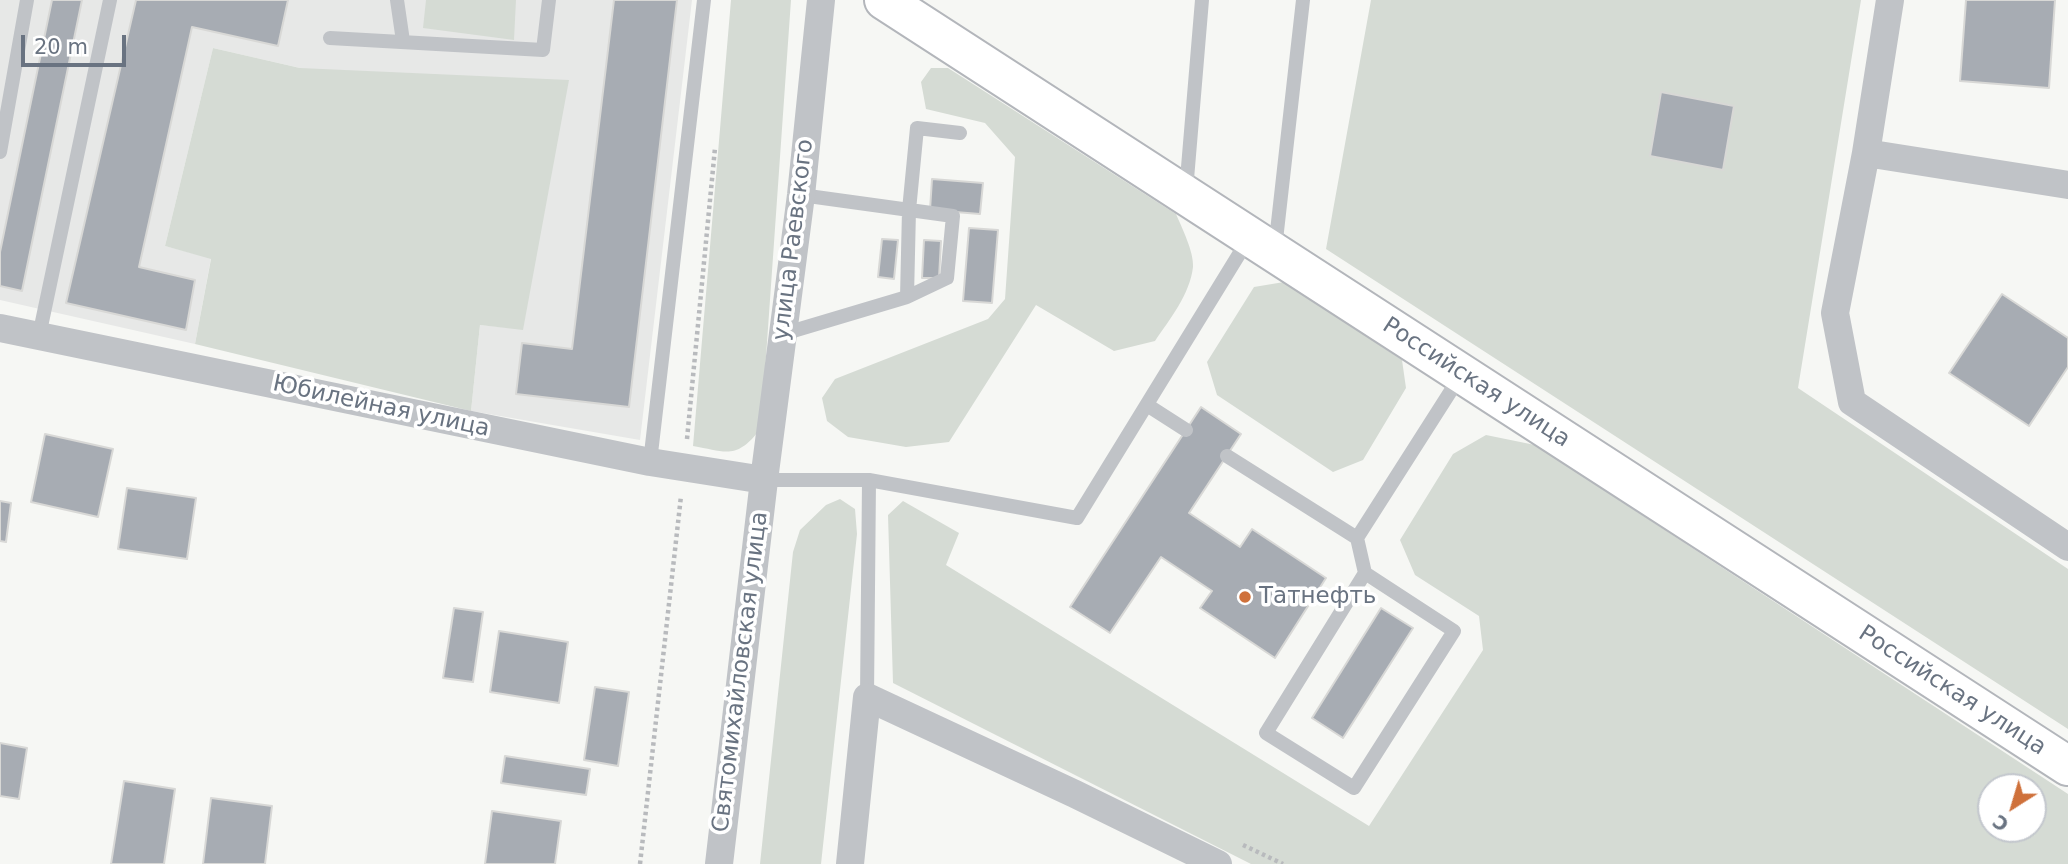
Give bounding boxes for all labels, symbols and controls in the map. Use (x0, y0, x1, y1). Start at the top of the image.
scale bar (24, 21, 130, 65)
text: 20 m (34, 35, 88, 59)
street label: улица Раевского (768, 138, 820, 342)
street label: Российская улица (1377, 312, 1575, 454)
street label: Юбилейная улица (270, 371, 492, 443)
street label: Святомихайловская улица (708, 510, 774, 834)
place label: Татнефть (1259, 583, 1376, 611)
marker: Татнефть (1237, 589, 1253, 605)
street label: Российская улица (1853, 620, 2051, 762)
north arrow (1977, 773, 2047, 843)
text: С (1988, 810, 2013, 836)

